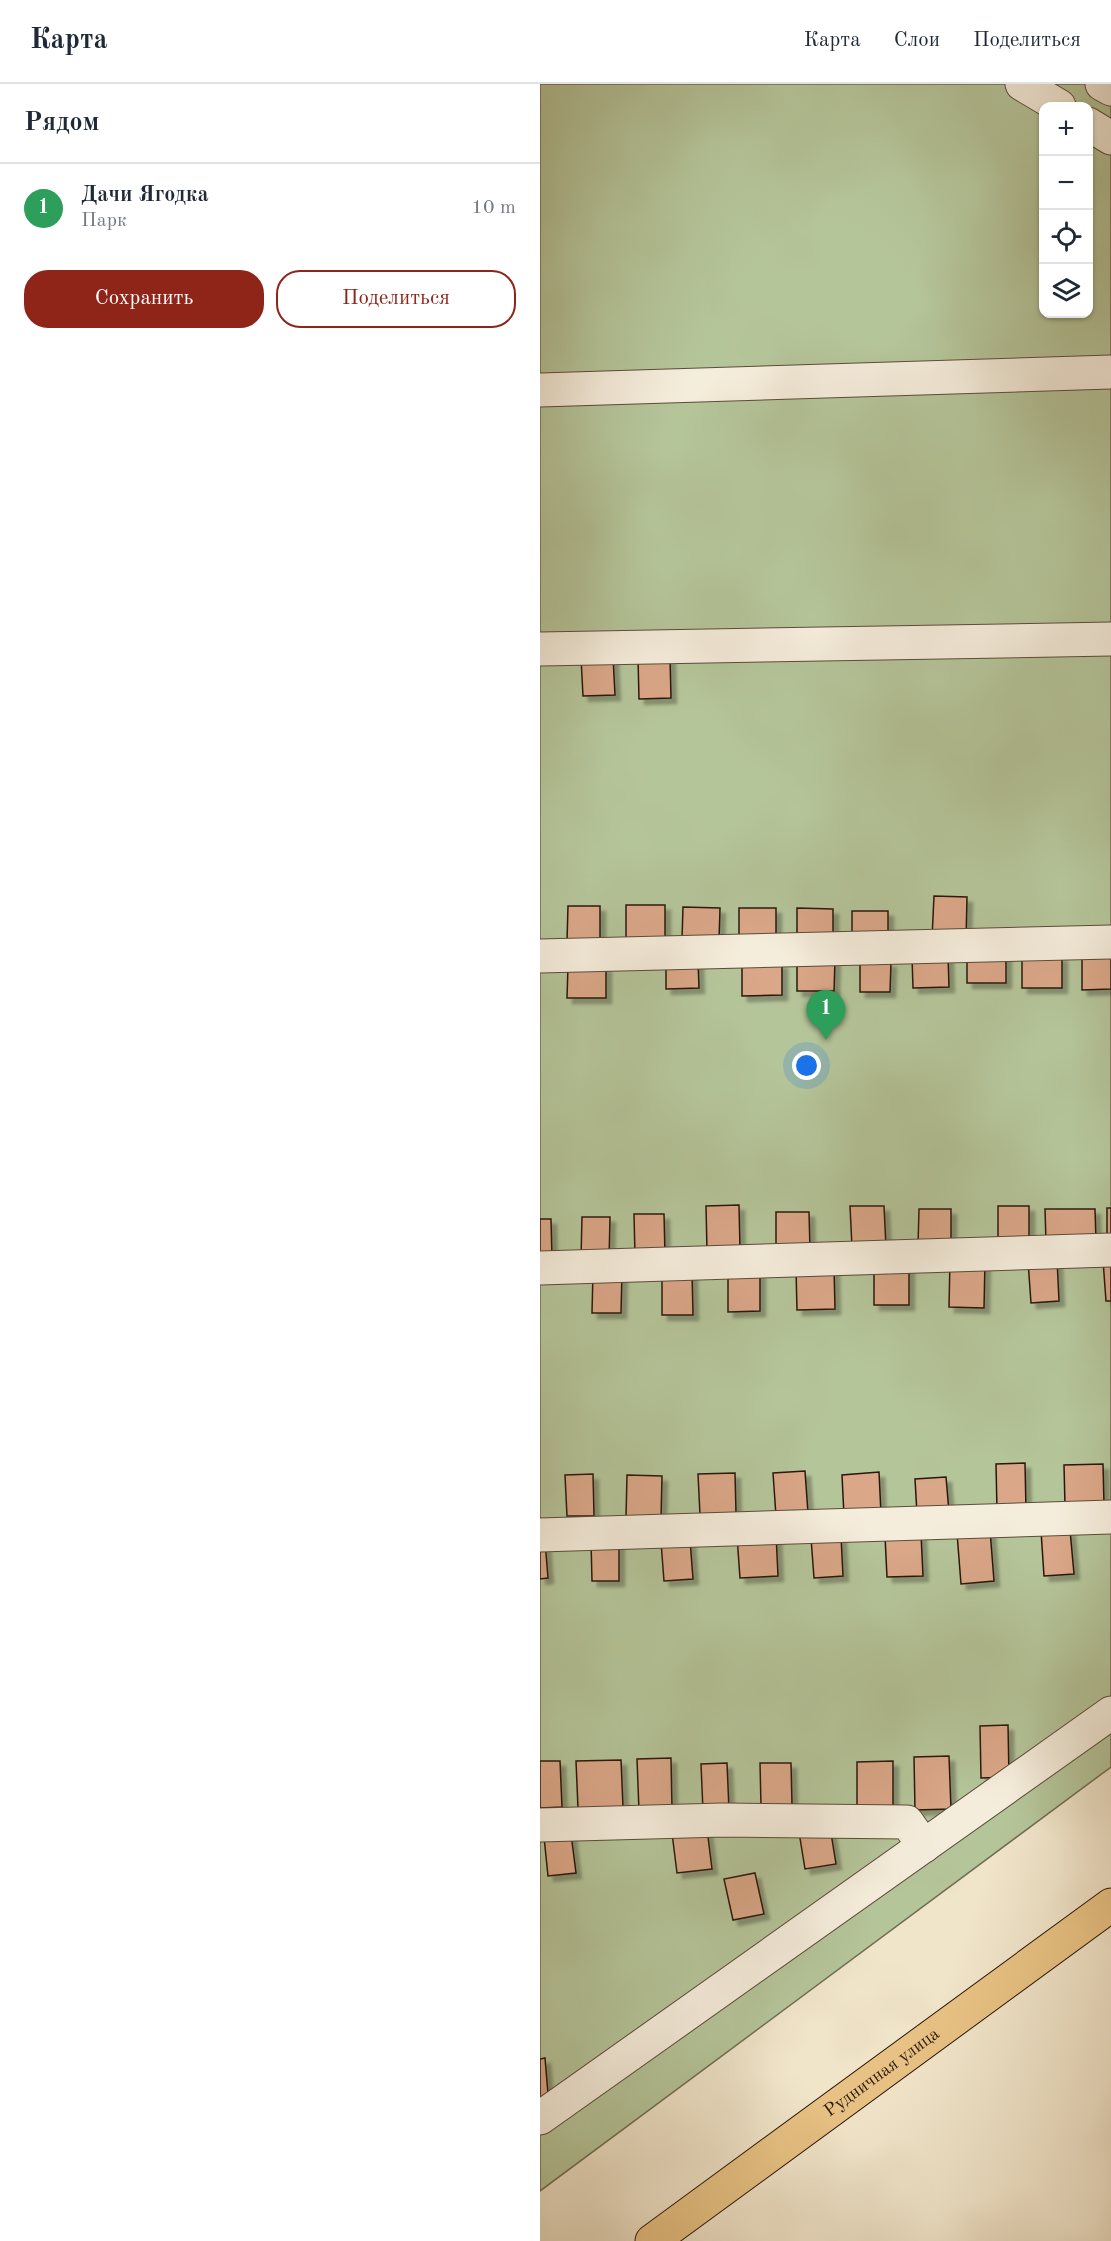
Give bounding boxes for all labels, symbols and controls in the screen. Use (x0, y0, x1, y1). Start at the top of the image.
text: Карта (30, 27, 108, 55)
text: Карта (804, 30, 861, 51)
text: Слои (894, 30, 940, 51)
text: Поделиться (973, 30, 1081, 51)
map controls (1039, 102, 1093, 318)
button: + (1039, 102, 1093, 156)
text: Рядом (24, 110, 99, 136)
button: − (1039, 156, 1093, 210)
text: Дачи Ягодка (81, 184, 209, 206)
text: 1 (38, 198, 49, 218)
text: 10 m (471, 198, 516, 218)
button: locate (1039, 210, 1093, 264)
text: Парк (81, 211, 127, 231)
button: layers (1039, 264, 1093, 318)
button: Сохранить (24, 270, 264, 328)
button: Поделиться (276, 270, 516, 328)
pin: 1 (806, 990, 846, 1040)
your location (792, 1051, 821, 1080)
street label: Рудничная улица (821, 2025, 943, 2121)

